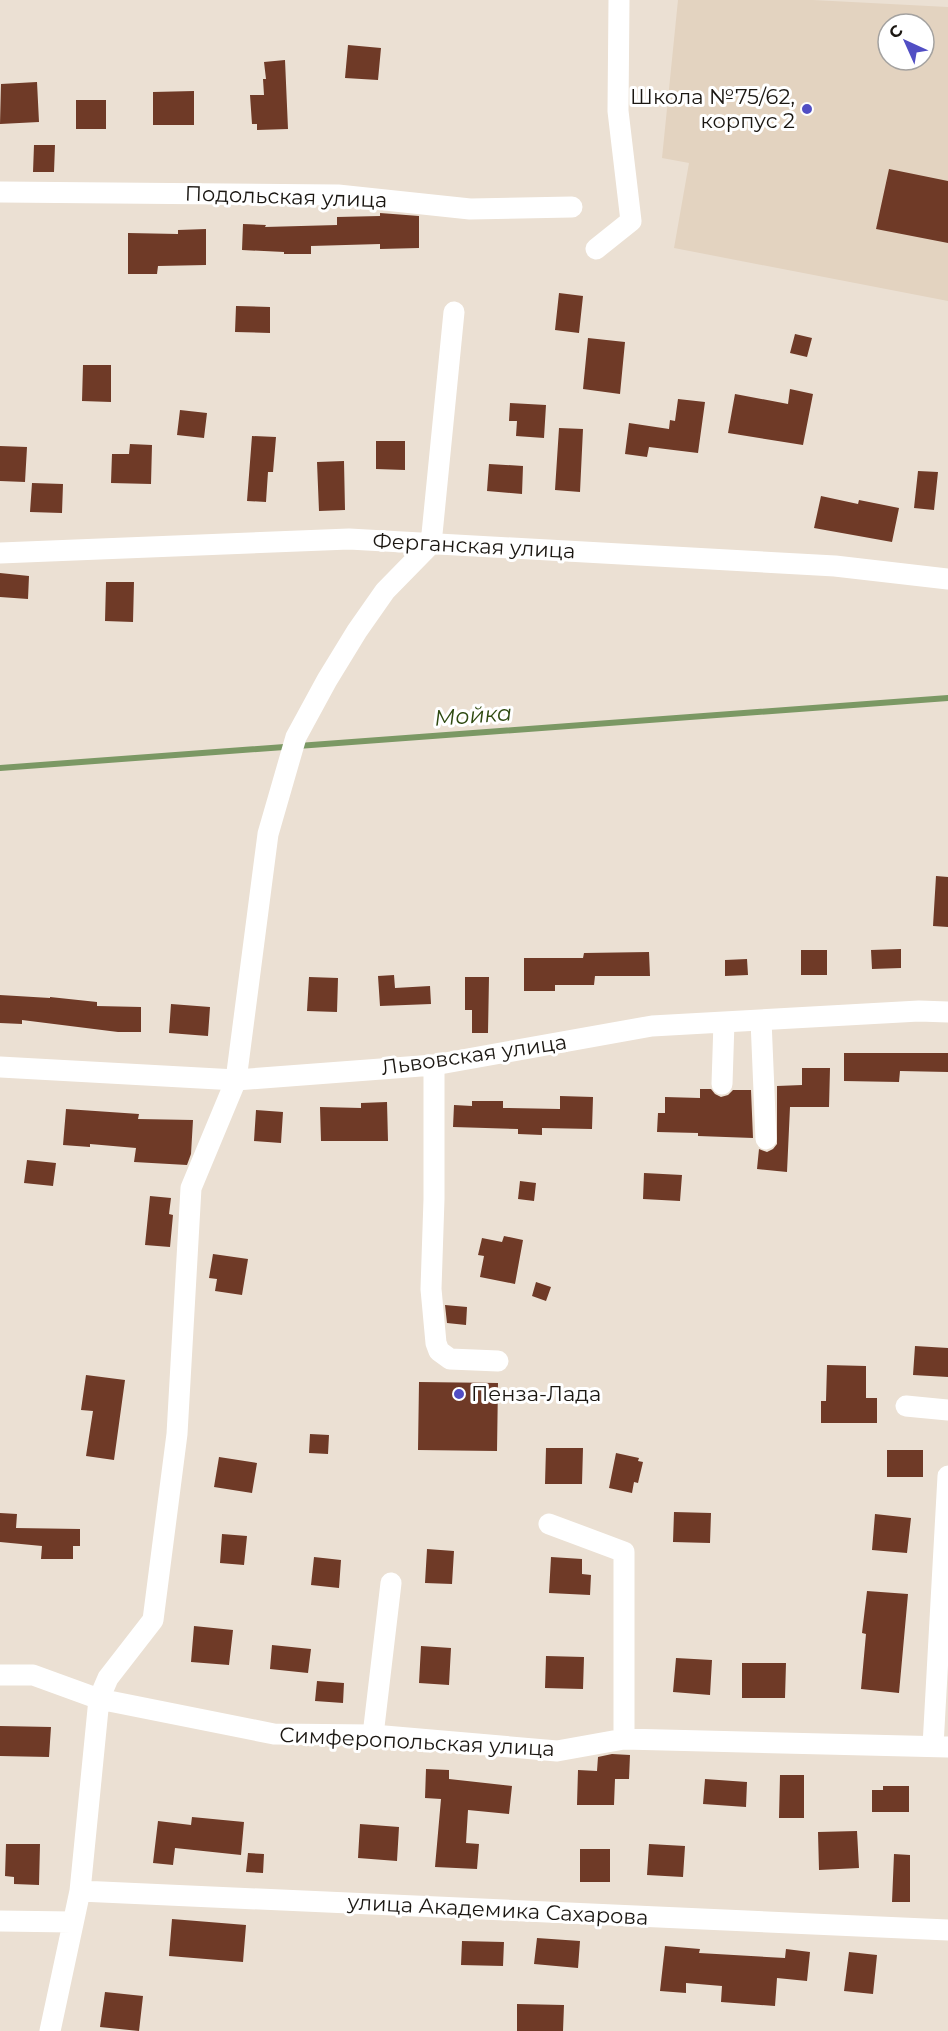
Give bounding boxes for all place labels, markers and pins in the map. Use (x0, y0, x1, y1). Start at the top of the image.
place label: Школа №75/62, корпус 2 (630, 84, 795, 133)
marker: Школа №75/62, корпус 2 (800, 102, 814, 116)
place label: Пенза-Лада (471, 1381, 601, 1406)
marker: Пенза-Лада (452, 1387, 466, 1401)

